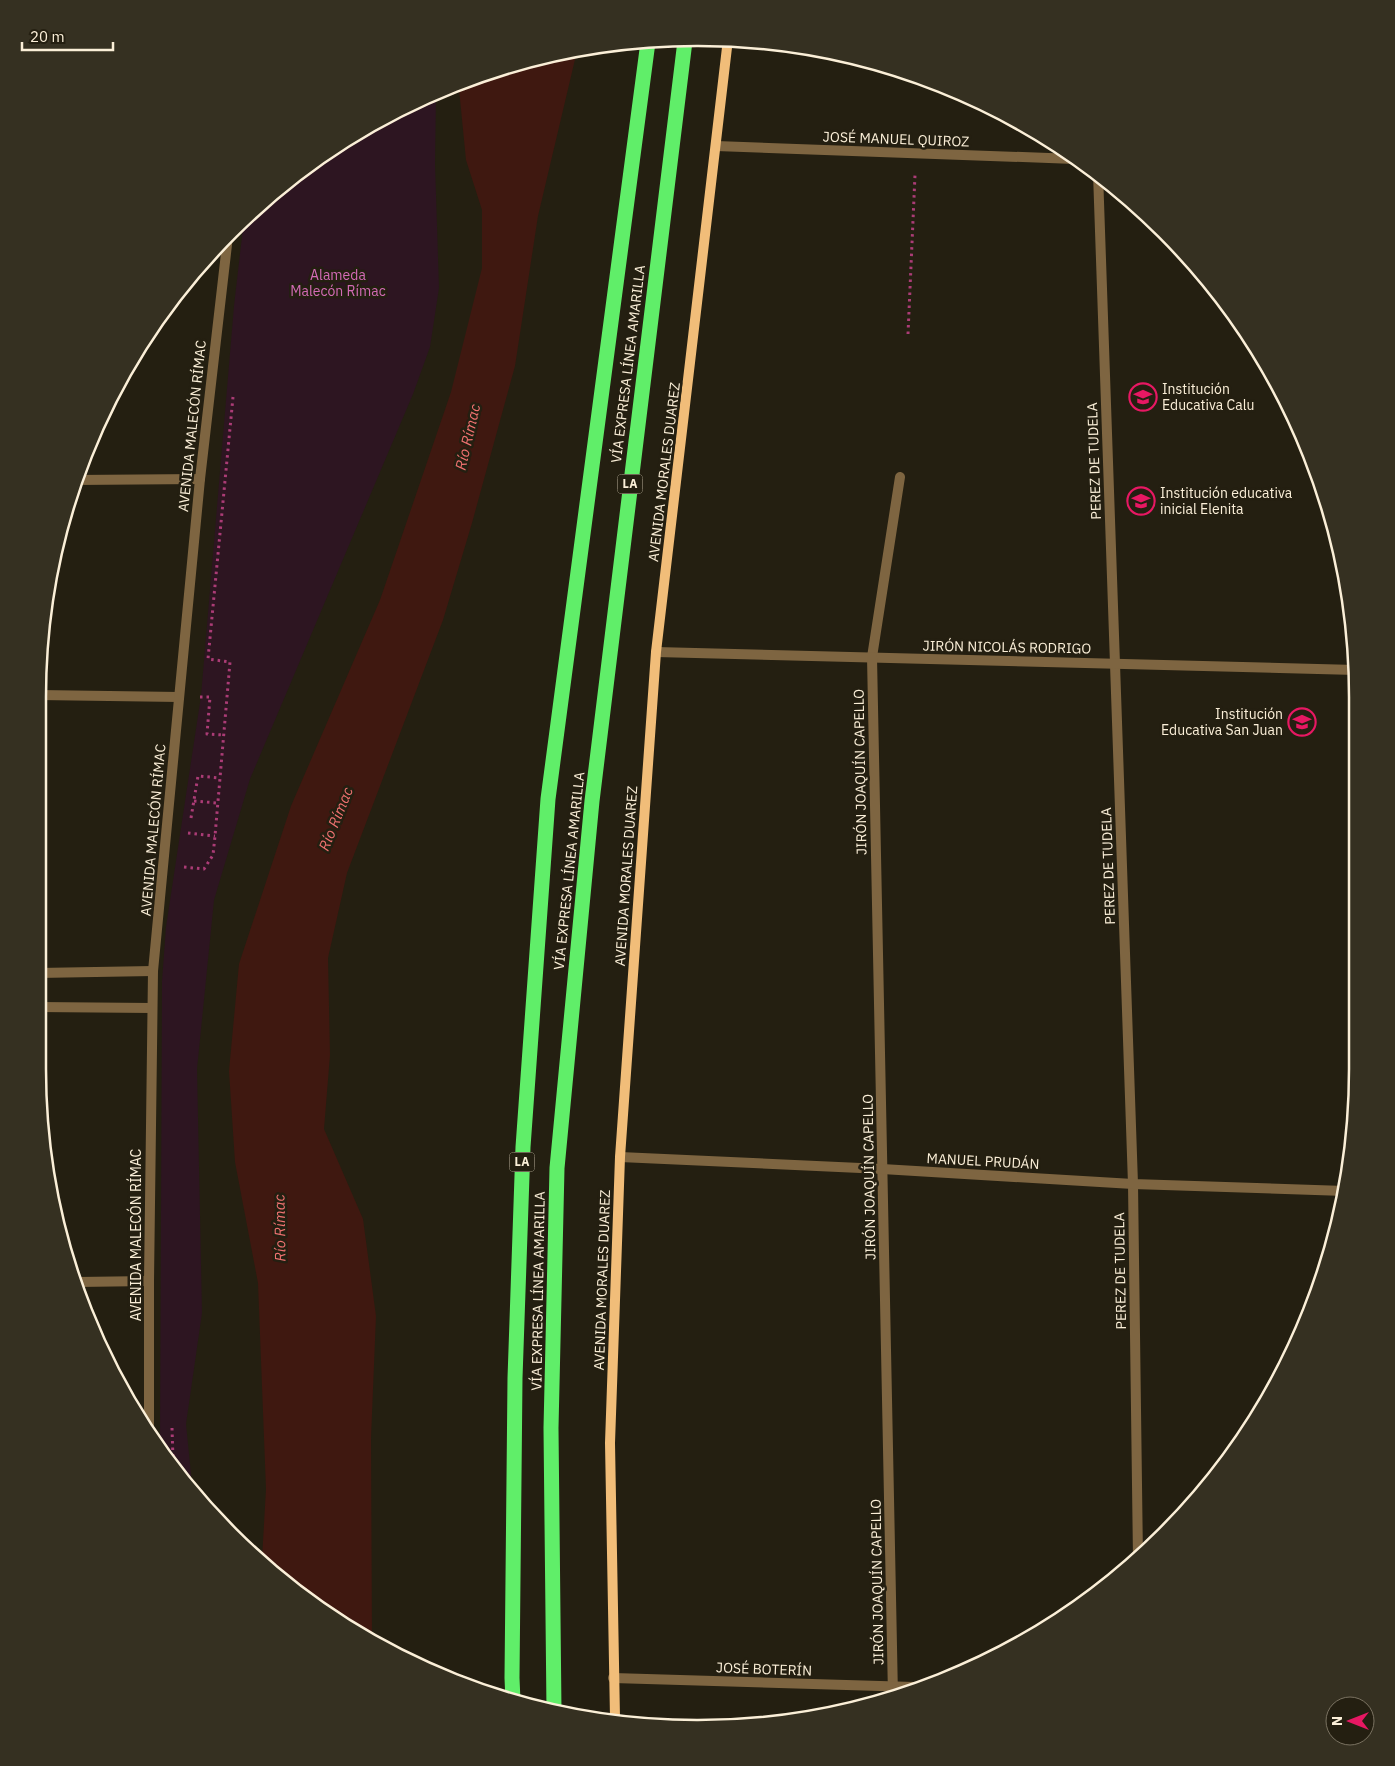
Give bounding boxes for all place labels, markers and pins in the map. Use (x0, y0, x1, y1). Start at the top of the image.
place label: Institución Educativa Calu (1162, 380, 1255, 414)
school or university icon: Institución Educativa Calu (1128, 382, 1158, 412)
place label: Institución educativa inicial Elenita (1160, 484, 1293, 518)
school or university icon: Institución educativa inicial Elenita (1126, 486, 1156, 516)
place label: Institución Educativa San Juan (1161, 705, 1283, 739)
school or university icon: Institución Educativa San Juan (1287, 707, 1317, 737)

